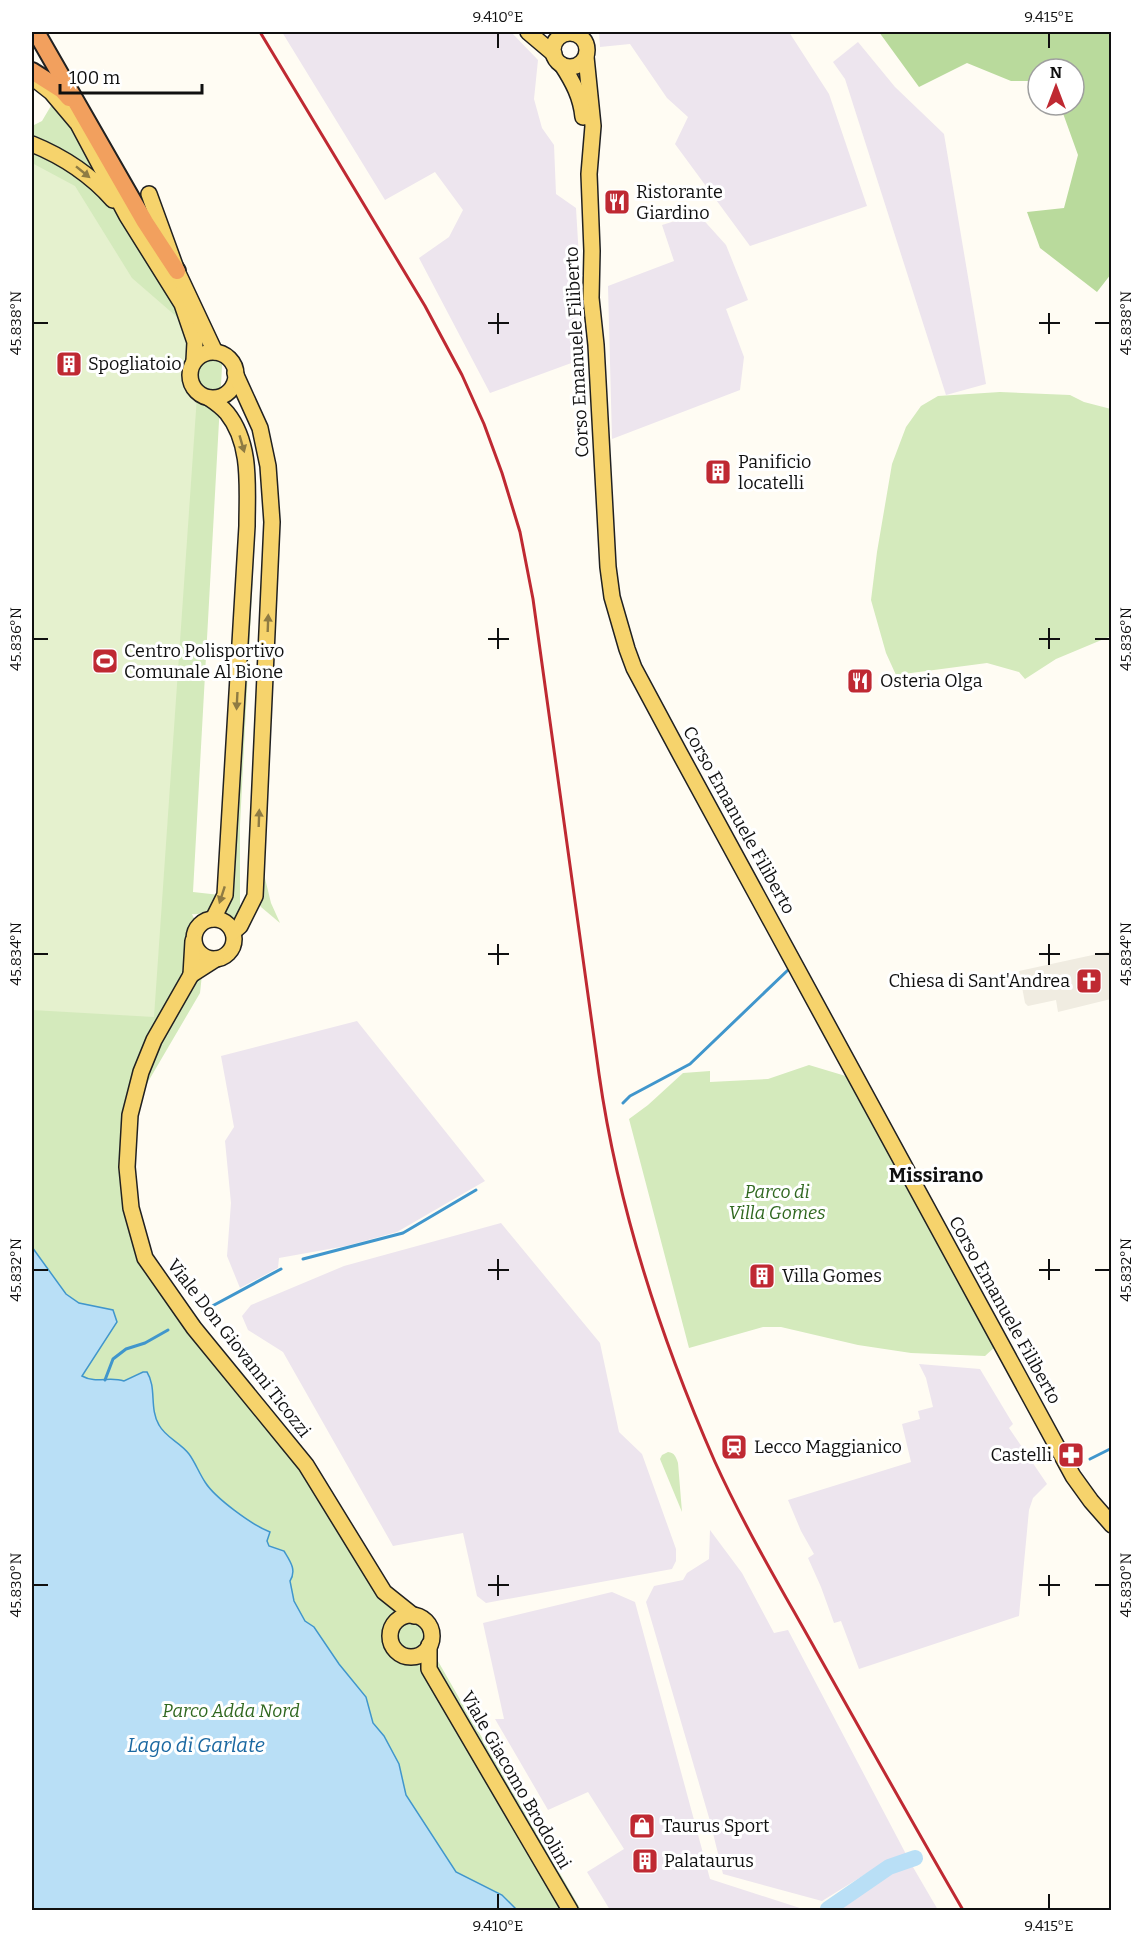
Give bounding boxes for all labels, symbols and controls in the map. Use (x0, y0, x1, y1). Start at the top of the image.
text: 9.410°E (473, 8, 523, 26)
text: 9.415°E (1024, 8, 1074, 26)
scale bar (60, 57, 202, 95)
north arrow (1026, 57, 1086, 117)
text: N (1050, 63, 1062, 82)
text: 100 m (69, 67, 120, 89)
one-way arrow (75, 165, 90, 178)
place label: Ristorante Giardino (636, 181, 723, 224)
restaurant icon: Ristorante Giardino (602, 187, 632, 217)
street label: Corso Emanuele Filiberto (560, 246, 594, 458)
text: 45.838°N (7, 291, 25, 355)
text: 45.838°N (1117, 291, 1135, 355)
building icon: Spogliatoio (54, 349, 84, 379)
place label: Spogliatoio (88, 353, 182, 375)
one-way arrow (238, 435, 247, 453)
place label: Panificio locatelli (738, 451, 811, 494)
building icon: Panificio locatelli (703, 457, 733, 487)
text: 45.836°N (7, 607, 25, 671)
text: 45.836°N (1117, 607, 1135, 671)
one-way arrow (263, 613, 272, 632)
place label: Centro Polisportivo Comunale Al Bione (124, 640, 284, 683)
sports icon: Centro Polisportivo Comunale Al Bione (90, 646, 120, 676)
restaurant icon: Osteria Olga (845, 666, 875, 696)
place label: Osteria Olga (880, 670, 983, 692)
one-way arrow (232, 692, 241, 711)
street label: Corso Emanuele Filiberto (678, 722, 800, 918)
one-way arrow (255, 808, 264, 827)
one-way arrow (217, 886, 227, 904)
text: 45.834°N (7, 922, 25, 986)
text: 45.834°N (1117, 922, 1135, 986)
church icon: Chiesa di Sant'Andrea (1074, 966, 1104, 996)
place label: Chiesa di Sant'Andrea (889, 970, 1070, 992)
district label: Missirano (889, 1163, 983, 1187)
park label: Parco di Villa Gomes (728, 1181, 826, 1224)
street label: Corso Emanuele Filiberto (944, 1212, 1066, 1408)
text: 45.832°N (7, 1238, 25, 1302)
text: 45.832°N (1117, 1238, 1135, 1302)
street label: Viale Don Giovanni Ticozzi (163, 1254, 315, 1442)
building icon: Villa Gomes (747, 1261, 777, 1291)
place label: Villa Gomes (782, 1265, 882, 1287)
station icon: Lecco Maggianico (719, 1432, 749, 1462)
place label: Lecco Maggianico (754, 1436, 902, 1458)
pharmacy icon: Castelli (1056, 1440, 1086, 1470)
place label: Castelli (990, 1444, 1052, 1466)
text: 45.830°N (7, 1552, 25, 1617)
text: 45.830°N (1117, 1552, 1135, 1617)
street label: Viale Giacomo Brodolini (456, 1687, 576, 1873)
park label: Parco Adda Nord (162, 1700, 300, 1722)
water label: Lago di Garlate (127, 1733, 265, 1757)
shop icon: Taurus Sport (627, 1811, 657, 1841)
place label: Taurus Sport (662, 1815, 770, 1837)
building icon: Palataurus (630, 1846, 660, 1876)
place label: Palataurus (664, 1850, 754, 1872)
text: 9.410°E (473, 1917, 523, 1935)
text: 9.415°E (1024, 1917, 1074, 1935)

